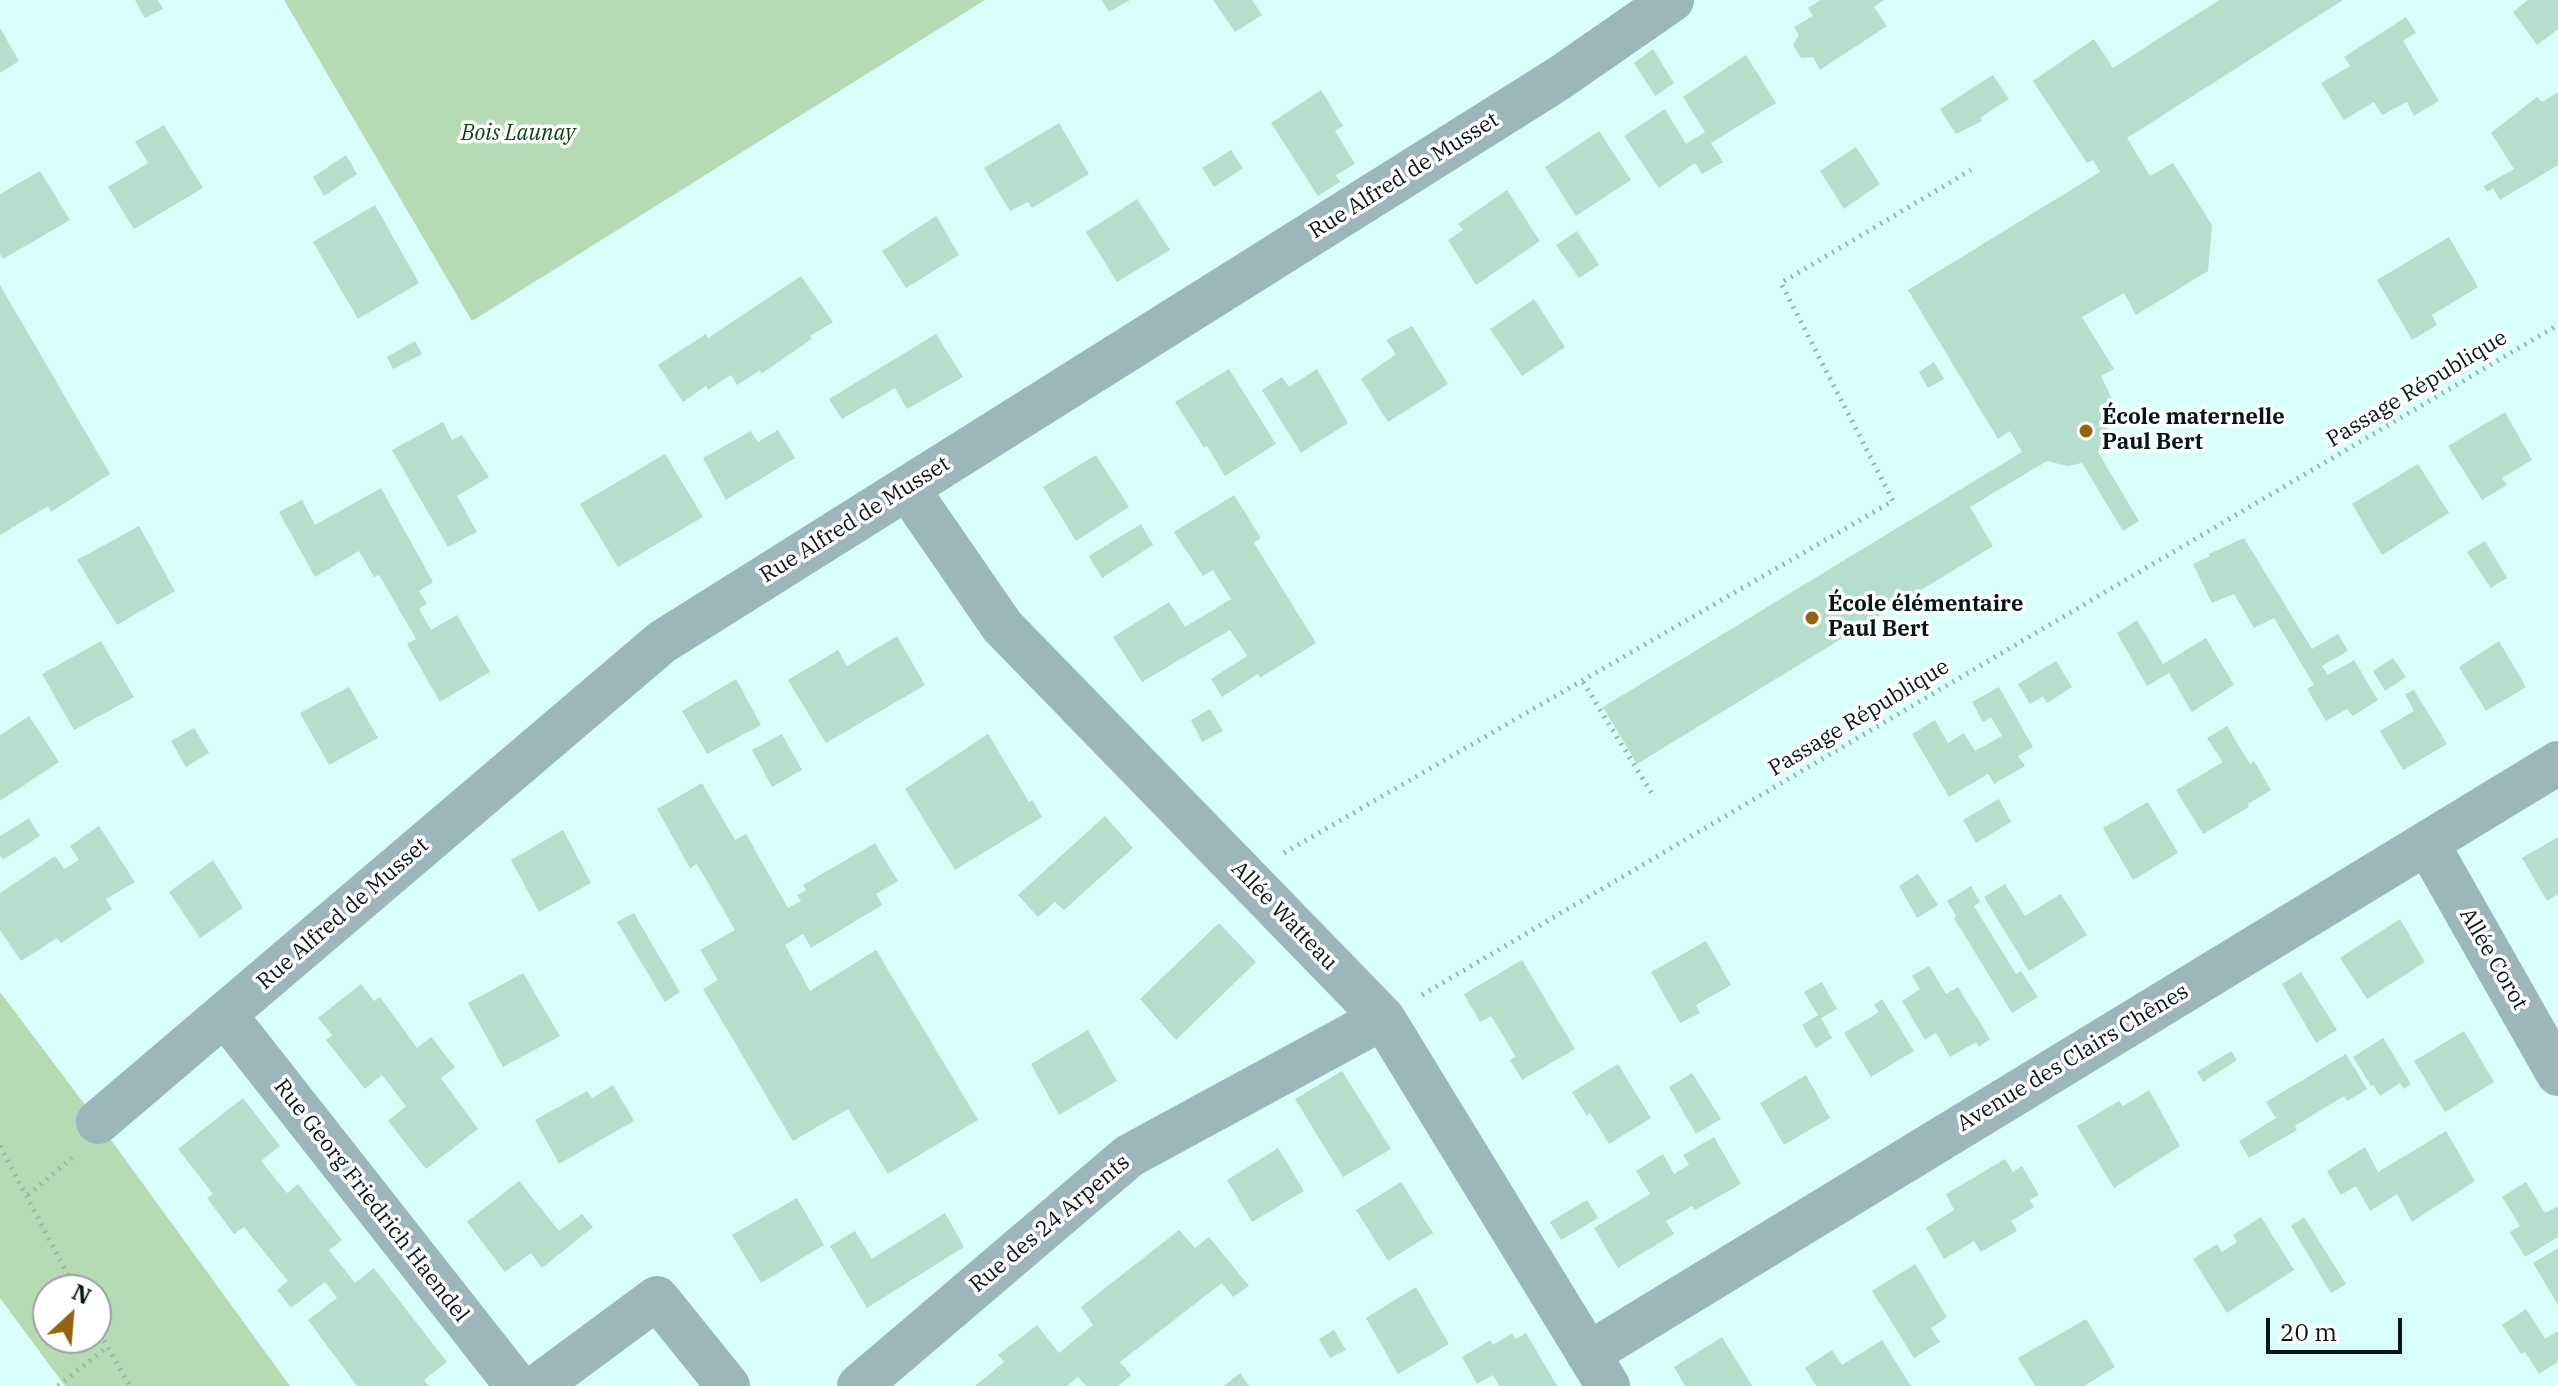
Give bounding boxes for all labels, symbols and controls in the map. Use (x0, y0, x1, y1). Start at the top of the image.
street label: Rue Alfred de Musset (1304, 107, 1504, 245)
park label: Bois Launay (461, 121, 575, 147)
street label: Passage République (2322, 325, 2512, 453)
place label: École maternelle Paul Bert (2102, 405, 2285, 456)
marker: École maternelle Paul Bert (2077, 422, 2095, 440)
street label: Rue Alfred de Musset (755, 451, 955, 589)
place label: École élémentaire Paul Bert (1828, 592, 2023, 644)
marker: École élémentaire Paul Bert (1803, 609, 1821, 627)
street label: Passage République (1764, 654, 1954, 782)
street label: Rue Alfred de Musset (252, 832, 434, 996)
street label: Allée Watteau (1225, 856, 1343, 976)
street label: Allée Corot (2453, 903, 2533, 1015)
street label: Avenue des Clairs Chênes (1953, 978, 2193, 1138)
street label: Rue Georg Friedrich Haendel (268, 1074, 474, 1328)
street label: Rue des 24 Arpents (965, 1149, 1135, 1299)
north arrow (32, 1274, 112, 1354)
text: N (68, 1277, 96, 1311)
scale bar (2270, 1302, 2406, 1352)
text: 20 m (2280, 1316, 2337, 1348)

